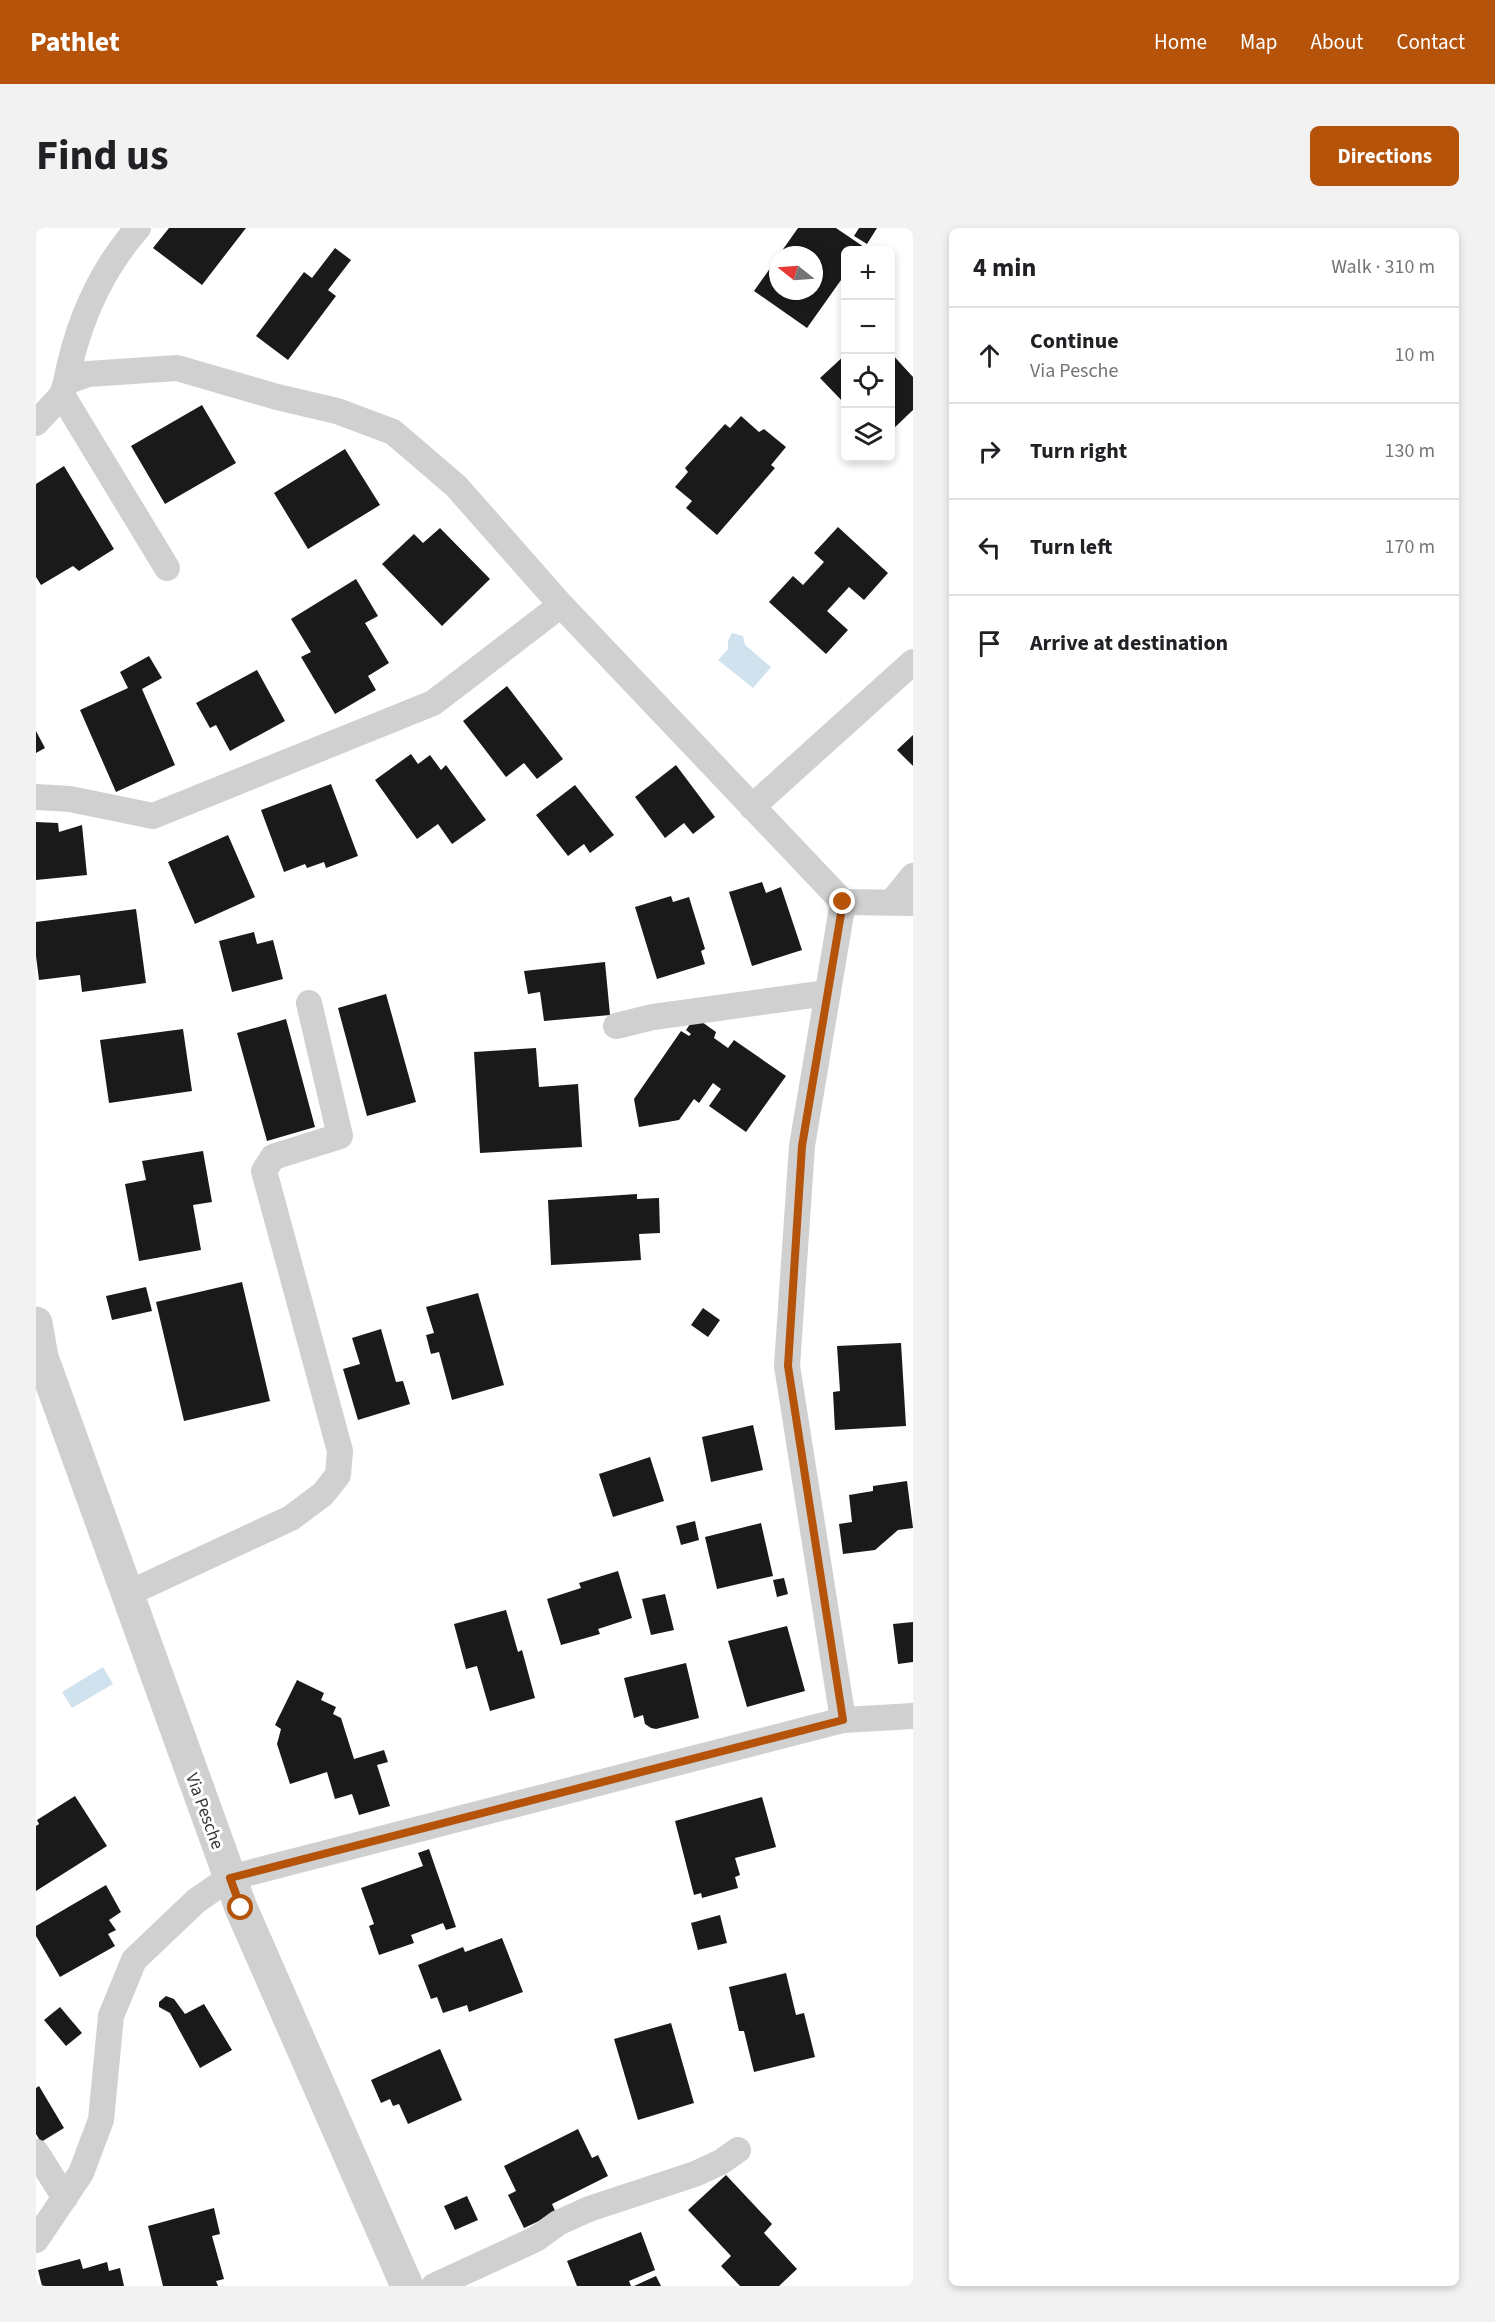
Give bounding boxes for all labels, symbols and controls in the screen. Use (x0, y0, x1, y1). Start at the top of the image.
text: Pathlet (30, 22, 120, 62)
text: Home (1154, 27, 1207, 57)
text: Map (1240, 27, 1278, 57)
text: About (1311, 27, 1363, 57)
text: Contact (1396, 27, 1465, 57)
text: Find us (36, 126, 169, 186)
button: Directions (1310, 126, 1459, 186)
north arrow (769, 246, 823, 300)
map controls (841, 246, 895, 462)
button: + (841, 246, 895, 300)
text: 4 min (973, 249, 1036, 286)
text: Walk · 310 m (1331, 253, 1435, 281)
button: − (841, 300, 895, 354)
text: Continue (1030, 325, 1119, 357)
icon: ahead (973, 339, 1006, 372)
text: 10 m (1395, 341, 1435, 369)
button: locate (841, 354, 895, 408)
text: Via Pesche (1030, 357, 1118, 385)
button: layers (841, 408, 895, 462)
icon: right (973, 435, 1006, 468)
text: Turn right (1030, 435, 1127, 467)
text: 130 m (1385, 437, 1435, 465)
icon: left (973, 531, 1006, 564)
text: Turn left (1030, 531, 1112, 563)
text: 170 m (1385, 533, 1435, 561)
icon: arrive (973, 627, 1006, 660)
text: Arrive at destination (1030, 627, 1228, 659)
route end (829, 888, 855, 914)
street label: Via Pesche (179, 1770, 230, 1853)
route start (227, 1894, 253, 1920)

